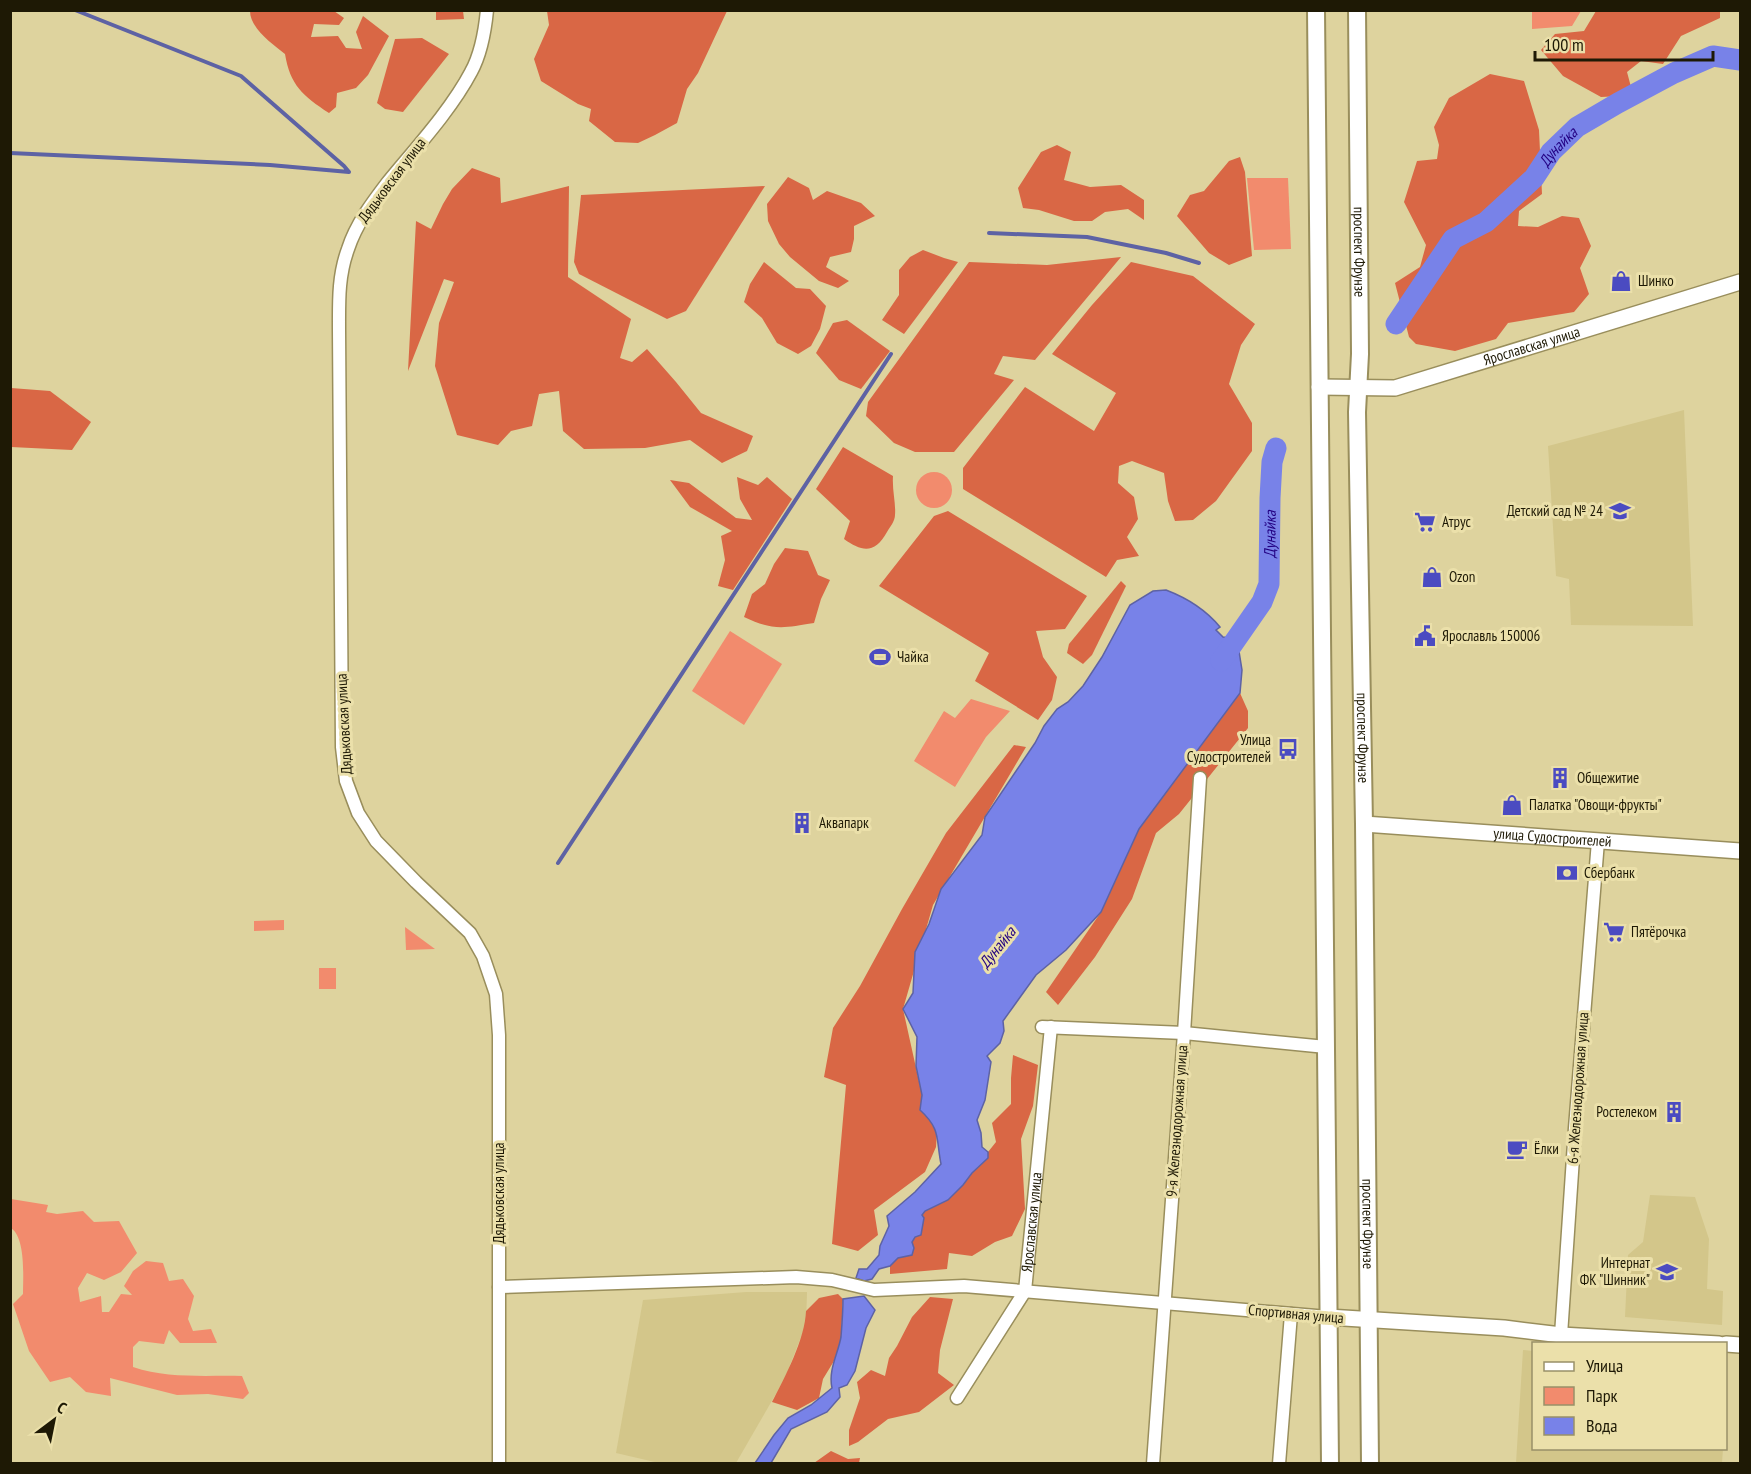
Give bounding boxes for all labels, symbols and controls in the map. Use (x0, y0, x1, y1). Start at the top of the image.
scale bar (1535, 24, 1714, 62)
text: 100 m (1544, 33, 1584, 56)
water label: Дунайка (1534, 121, 1582, 171)
street label: Дядьковская улица (354, 134, 430, 226)
street label: проспект Фрунзе (1350, 207, 1370, 297)
shop icon: Шинко (1609, 269, 1633, 293)
place label: Шинко (1638, 271, 1674, 290)
street label: Ярославская улица (1481, 322, 1582, 369)
school or university icon: Детский сад № 24 (1608, 499, 1632, 523)
place label: Детский сад № 24 (1507, 501, 1603, 520)
water label: Дунайка (1259, 509, 1280, 559)
supermarket icon: Атрус (1413, 510, 1437, 534)
place label: Атрус (1442, 512, 1472, 531)
shop icon: Ozon (1420, 565, 1444, 589)
place label: Ozon (1449, 567, 1475, 586)
public building icon: Ярославль 150006 (1413, 624, 1437, 648)
place label: Ярославль 150006 (1442, 626, 1541, 645)
sports icon: Чайка (868, 645, 892, 669)
place label: Чайка (897, 647, 929, 666)
street label: Дядьковская улица (331, 673, 356, 775)
street label: проспект Фрунзе (1353, 692, 1373, 783)
place label: Улица Судостроителей (1187, 730, 1271, 766)
bus stop icon: Улица Судостроителей (1276, 737, 1300, 761)
building icon: Общежитие (1548, 766, 1572, 790)
place label: Общежитие (1577, 768, 1639, 787)
shop icon: Палатка "Овощи-фрукты" (1500, 793, 1524, 817)
place label: Палатка "Овощи-фрукты" (1529, 795, 1662, 814)
building icon: Аквапарк (790, 811, 814, 835)
place label: Аквапарк (819, 813, 869, 832)
street label: улица Судостроителей (1493, 823, 1612, 851)
bank icon: Сбербанк (1555, 861, 1579, 885)
place label: Сбербанк (1584, 863, 1635, 882)
supermarket icon: Пятёрочка (1602, 920, 1626, 944)
water label: Дунайка (974, 921, 1021, 972)
place label: Пятёрочка (1631, 922, 1686, 941)
street label: 6-я Железнодорожная улица (1563, 1011, 1592, 1165)
street label: 9-я Железнодорожная улица (1162, 1044, 1191, 1198)
building icon: Ростелеком (1662, 1100, 1686, 1124)
place label: Ростелеком (1596, 1102, 1657, 1121)
cafe icon: Ёлки (1505, 1137, 1529, 1161)
place label: Ёлки (1534, 1139, 1559, 1158)
street label: Дядьковская улица (489, 1142, 508, 1244)
street label: Ярославская улица (1017, 1171, 1046, 1273)
street label: проспект Фрунзе (1358, 1179, 1378, 1269)
place label: Интернат ФК "Шинник" (1580, 1253, 1650, 1289)
school or university icon: Интернат ФК "Шинник" (1655, 1260, 1679, 1284)
street label: Спортивная улица (1248, 1300, 1345, 1327)
legend (1532, 1342, 1727, 1450)
text: Улица (1586, 1354, 1623, 1377)
text: Парк (1586, 1384, 1617, 1407)
north arrow (24, 1390, 84, 1450)
text: С (54, 1397, 71, 1418)
text: Вода (1586, 1414, 1617, 1437)

